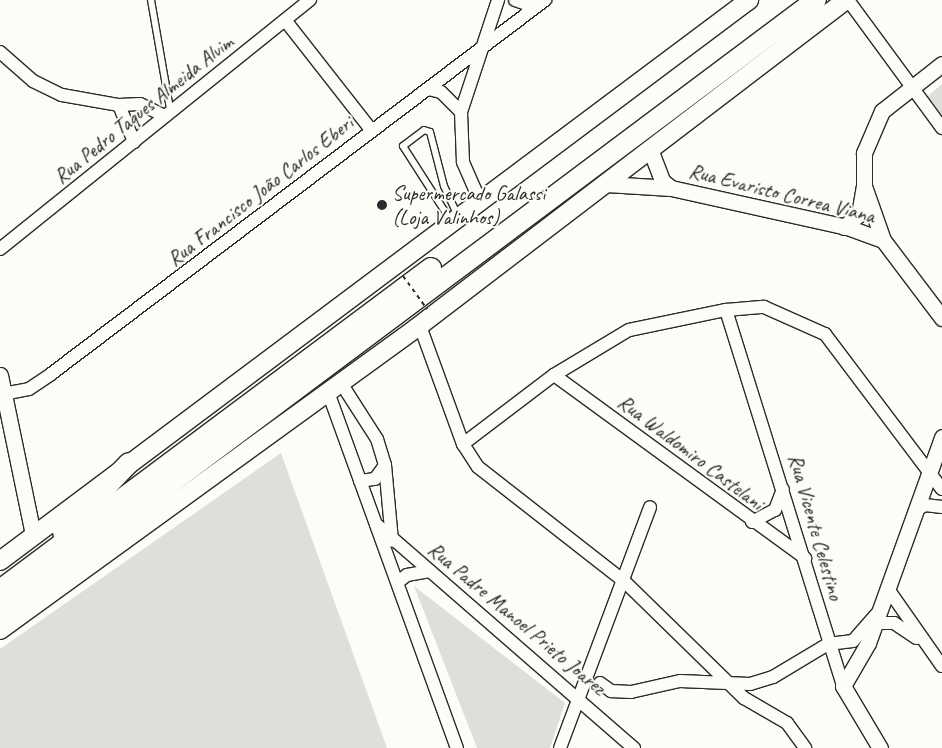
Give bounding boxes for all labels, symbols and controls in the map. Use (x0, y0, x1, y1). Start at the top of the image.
street label: Rua Pedro Taques Almeida Alvim (48, 29, 238, 189)
street label: Rua Francisco João Carlos Eberi (162, 110, 358, 272)
street label: Rua Evaristo Correa Viana (687, 158, 877, 228)
place label: Supermercado Galassi (Loja Valinhos) (392, 180, 545, 230)
marker: Supermercado Galassi (Loja Valinhos) (376, 199, 388, 211)
street label: Rua Waldomiro Castelani (613, 389, 769, 515)
street label: Rua Vicente Celestino (783, 451, 849, 603)
street label: Rua Padre Manoel Prieto Joarez (423, 536, 611, 700)

